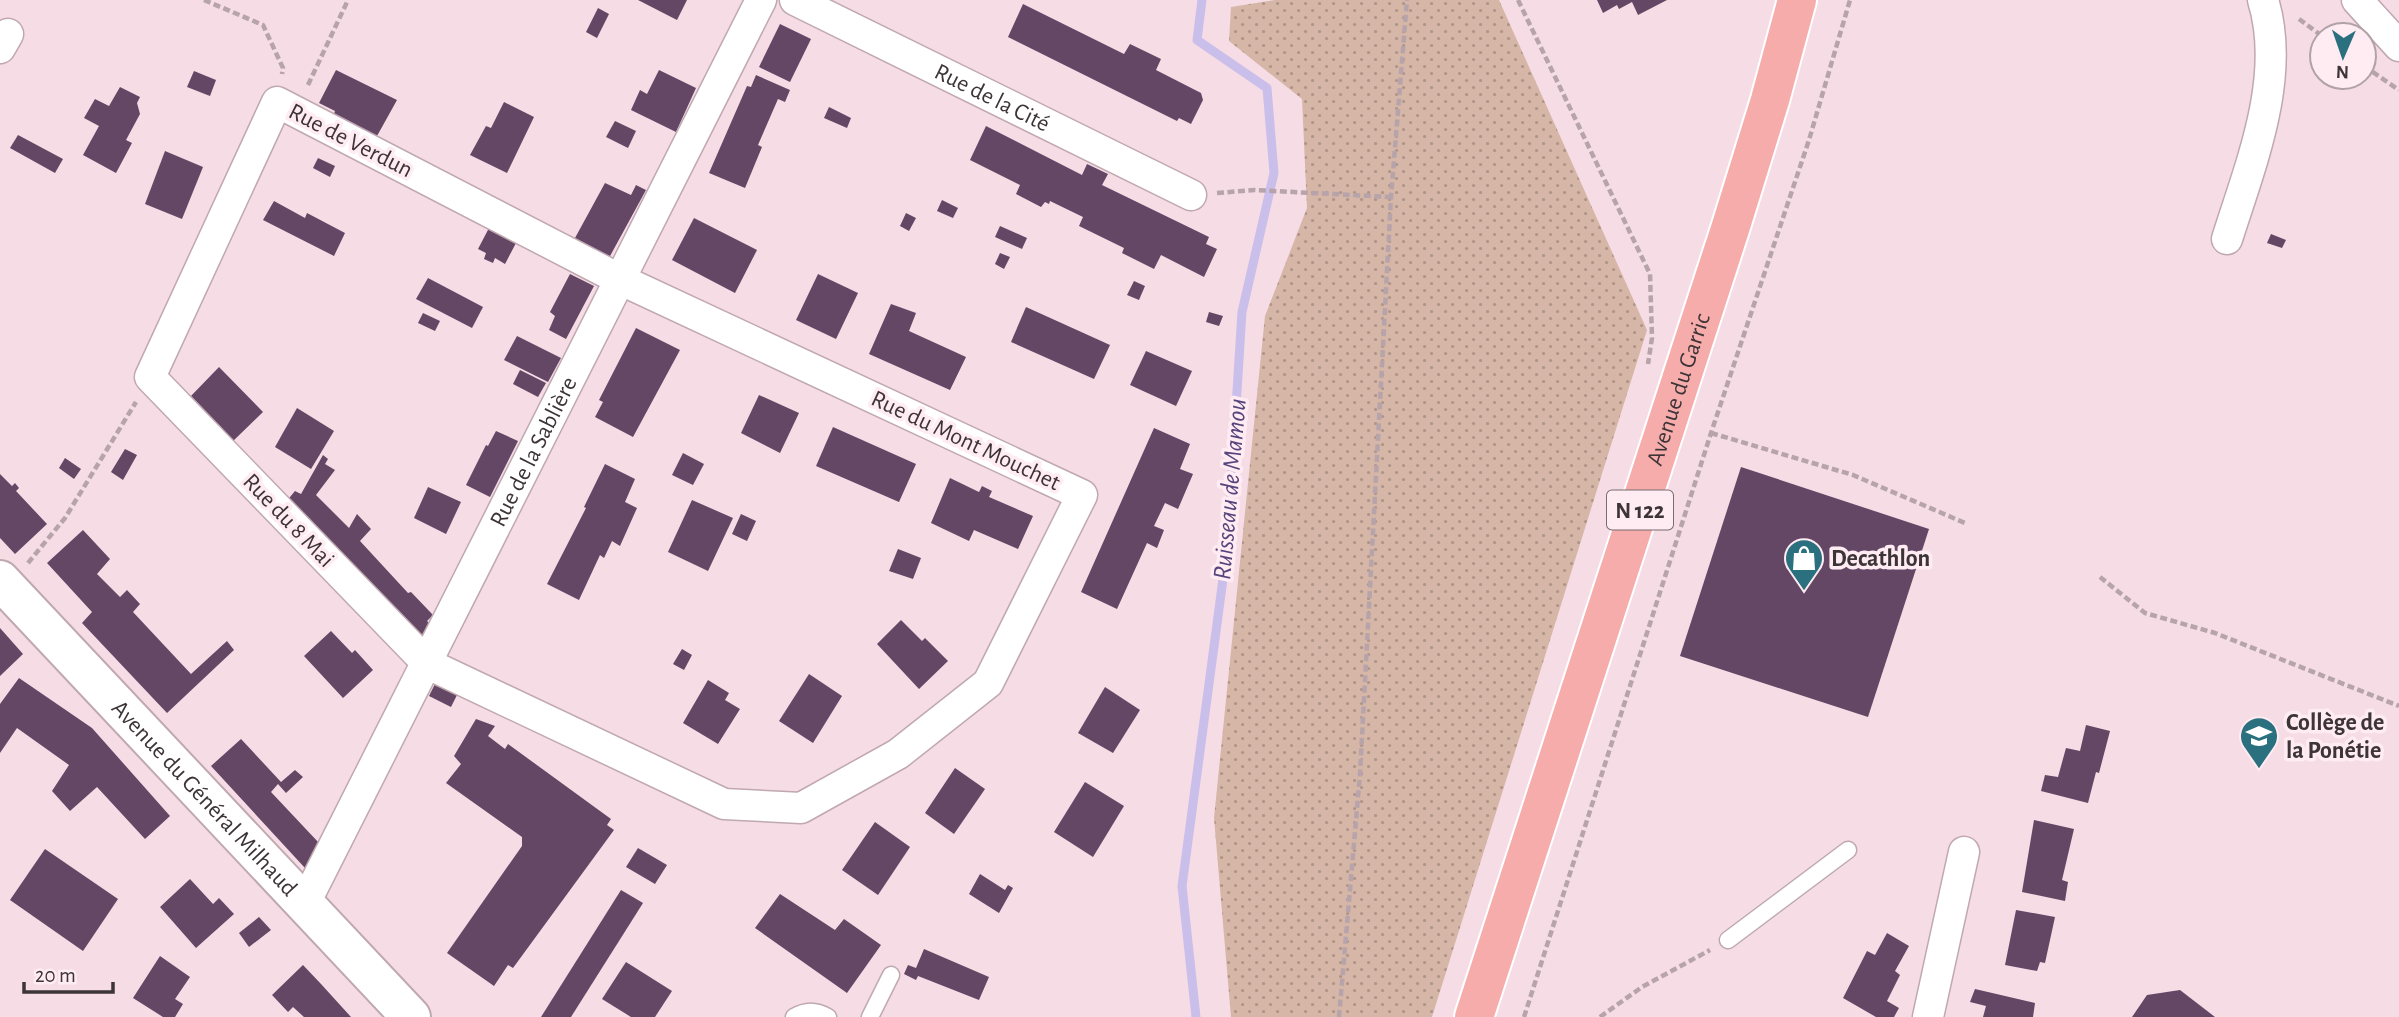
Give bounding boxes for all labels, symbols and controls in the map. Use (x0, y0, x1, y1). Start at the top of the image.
north arrow (2308, 21, 2378, 91)
street label: Rue de la Cité (930, 60, 1053, 137)
text: N (2336, 62, 2349, 81)
street label: Rue de Verdun (285, 99, 416, 182)
street label: Avenue du Garric (1643, 311, 1715, 469)
street label: Rue de la Sablière (486, 373, 582, 531)
street label: Rue du Mont Mouchet (867, 387, 1064, 495)
water label: Ruisseau de Mamou (1209, 397, 1251, 581)
street label: Rue du 8 Mai (238, 469, 338, 572)
road number: N 122 (1607, 490, 1673, 530)
shop icon: Decathlon (1783, 537, 1825, 592)
place label: Decathlon (1831, 547, 1930, 571)
street label: Avenue du Général Milhaud (107, 696, 301, 901)
place label: Collège de la Ponétie (2286, 711, 2384, 763)
school or university icon: Collège de la Ponétie (2238, 715, 2280, 770)
scale bar (24, 950, 114, 994)
text: 20 m (35, 965, 76, 986)

